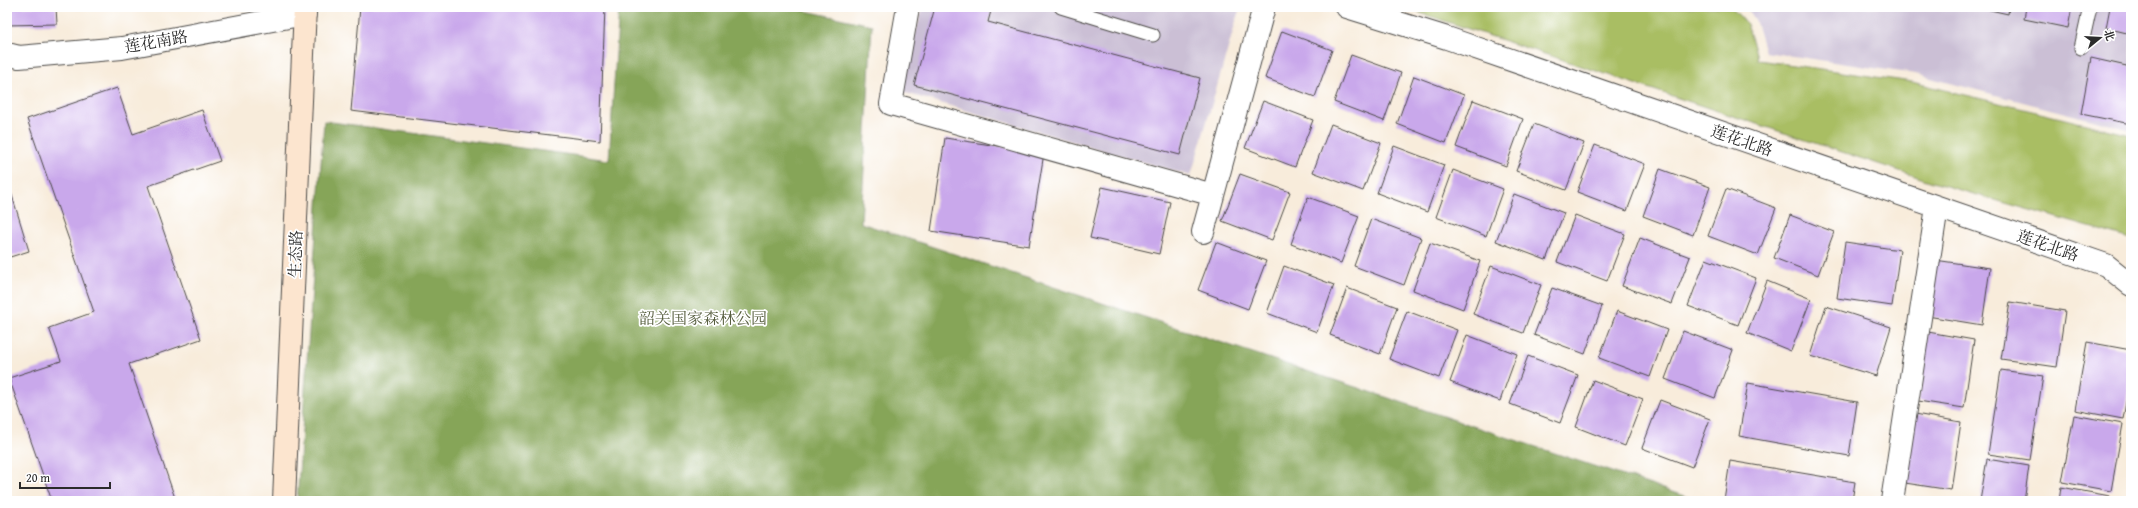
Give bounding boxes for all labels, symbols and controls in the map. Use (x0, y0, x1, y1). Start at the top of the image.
north arrow (2080, 18, 2120, 58)
street label: 莲花南路 (122, 24, 190, 58)
text: 北 (2100, 27, 2119, 43)
street label: 莲花北路 (1708, 118, 1776, 162)
street label: 莲花北路 (2014, 223, 2082, 267)
street label: 生态路 (282, 230, 308, 278)
park label: 韶关国家森林公园 (639, 306, 767, 330)
scale bar (20, 464, 110, 490)
text: 20 m (26, 469, 50, 486)

